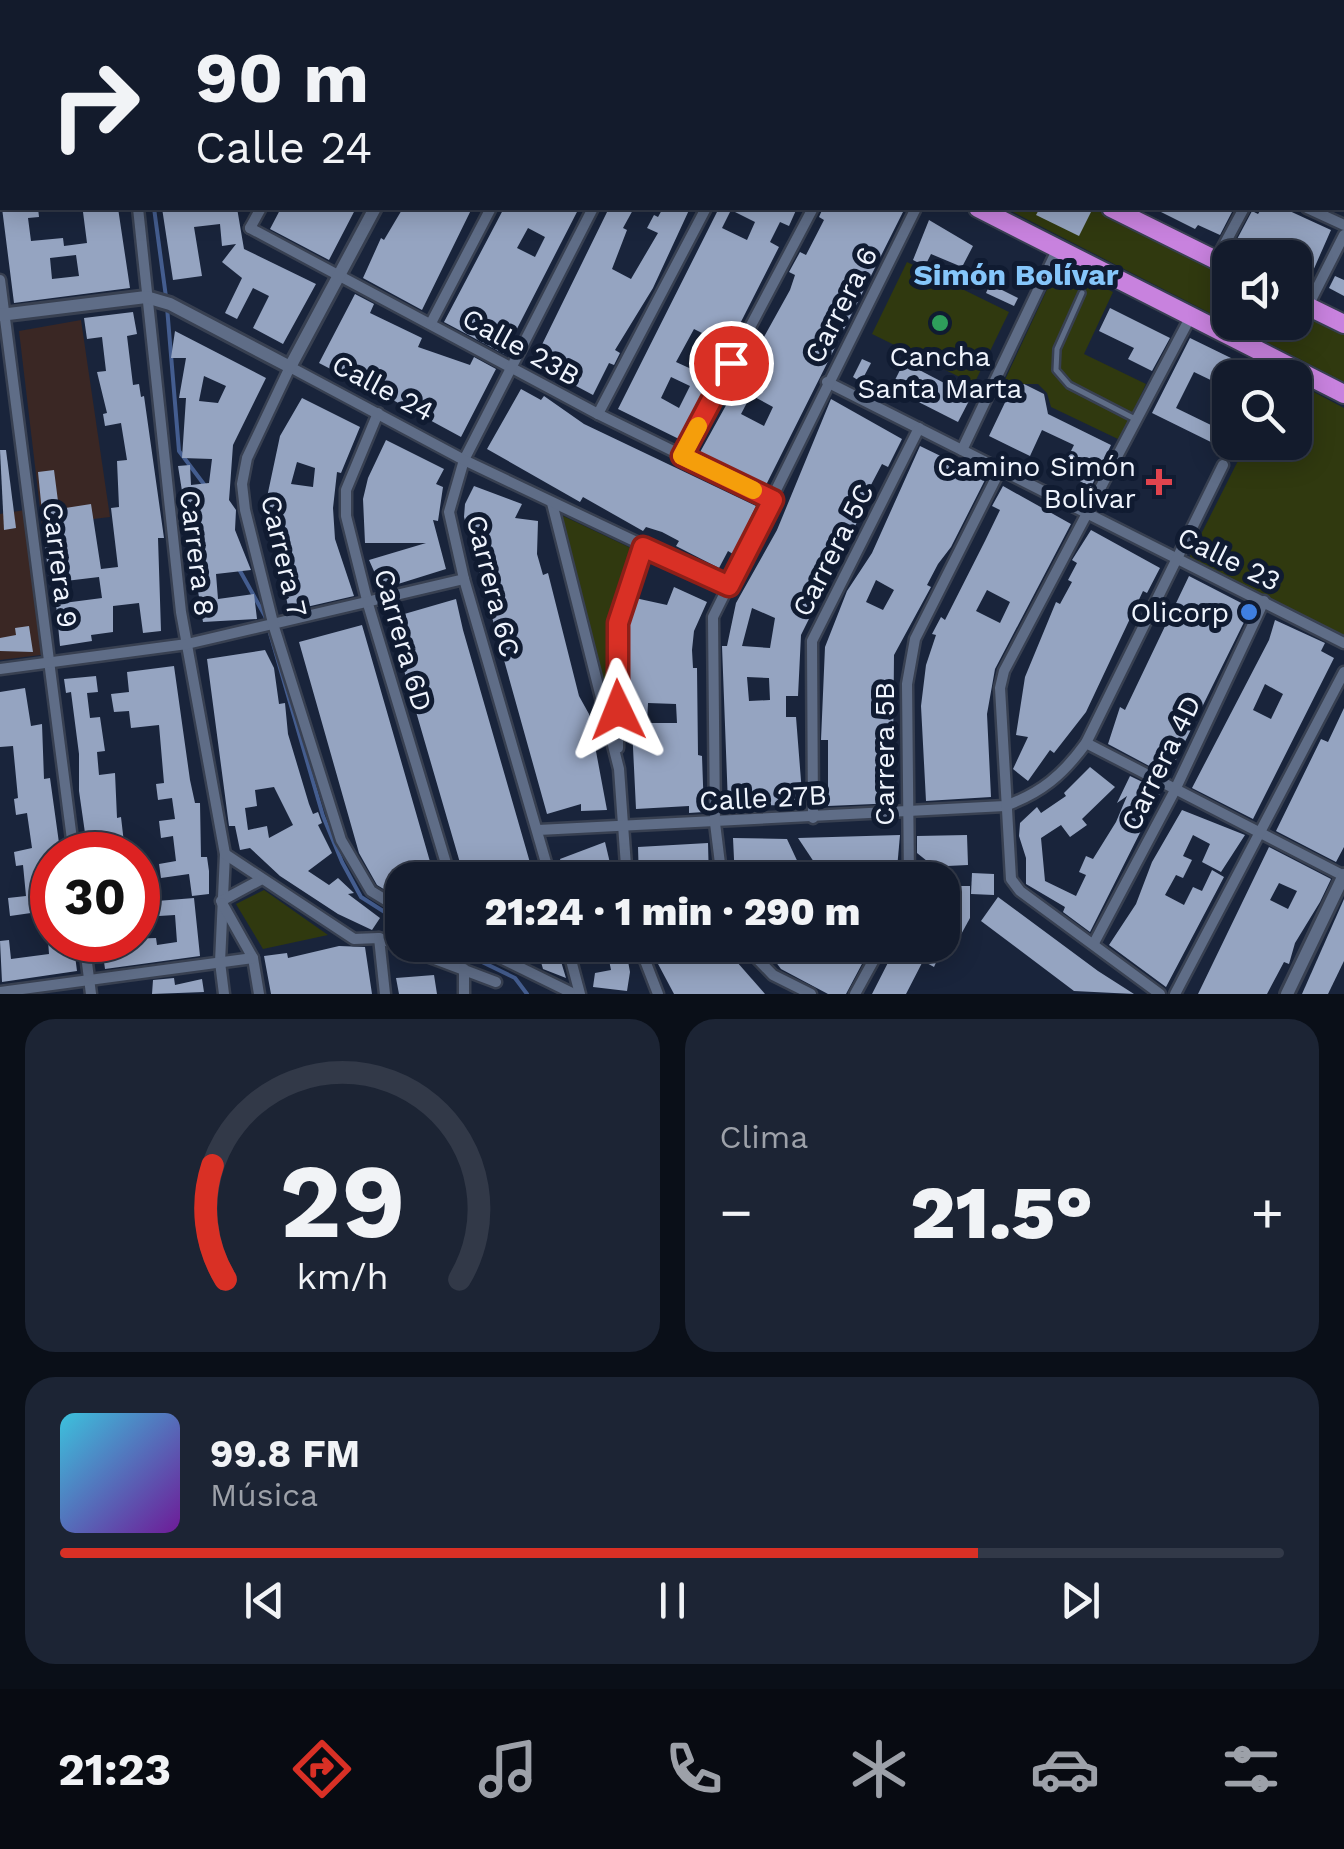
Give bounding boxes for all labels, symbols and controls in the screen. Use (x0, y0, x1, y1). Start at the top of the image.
text: 90 m (195, 37, 369, 119)
icon: right (30, 40, 160, 170)
text: Calle 24 (195, 121, 373, 174)
map controls (1212, 240, 1312, 460)
button: sound (1212, 240, 1312, 340)
street label: Carrera 6 (798, 241, 884, 369)
district label: Simón Bolívar (913, 257, 1119, 292)
street label: Calle 23B (457, 301, 585, 393)
marker: Cancha Santa Marta (929, 312, 951, 334)
pin (689, 321, 774, 406)
icon: arrive (704, 336, 759, 391)
place label: Cancha Santa Marta (858, 340, 1023, 405)
street label: Calle 24 (326, 347, 440, 429)
button: search (1212, 360, 1312, 460)
place label: Camino Simón Bolivar (937, 450, 1136, 515)
marker: Camino Simón Bolivar (1146, 469, 1172, 495)
street label: Carrera 5C (785, 478, 881, 622)
street label: Carrera 8 (173, 488, 221, 618)
street label: Carrera 7 (254, 492, 314, 620)
street label: Carrera 9 (36, 500, 84, 630)
street label: Carrera 6C (459, 511, 527, 661)
street label: Calle 23 (1172, 520, 1286, 598)
street label: Carrera 6D (367, 565, 439, 715)
place label: Olicorp (1131, 596, 1229, 629)
marker: Olicorp (1238, 601, 1260, 623)
position arrow (566, 658, 670, 762)
street label: Carrera 5B (868, 682, 901, 826)
street label: Carrera 4D (1114, 690, 1208, 836)
street label: Calle 27B (698, 778, 828, 818)
speed limit sign: 30 (30, 832, 160, 962)
text: 21:24 · 1 min · 290 m (485, 890, 860, 934)
text: Clima (720, 1118, 808, 1156)
text: 29 (279, 1140, 405, 1262)
text: 21.5° (910, 1168, 1093, 1256)
text: − (720, 1180, 753, 1244)
text: + (1251, 1180, 1284, 1244)
text: km/h (296, 1256, 388, 1298)
text: 99.8 FM (210, 1432, 360, 1476)
text: Música (210, 1476, 318, 1514)
icon: previous (237, 1573, 292, 1628)
icon: pause (645, 1573, 700, 1628)
icon: next (1053, 1573, 1108, 1628)
icon: directions (287, 1734, 357, 1804)
icon: music (473, 1734, 543, 1804)
icon: phone (659, 1734, 729, 1804)
icon: climate (844, 1734, 914, 1804)
icon: car (1030, 1734, 1100, 1804)
icon: filters (1216, 1734, 1286, 1804)
text: 21:23 (58, 1743, 171, 1796)

